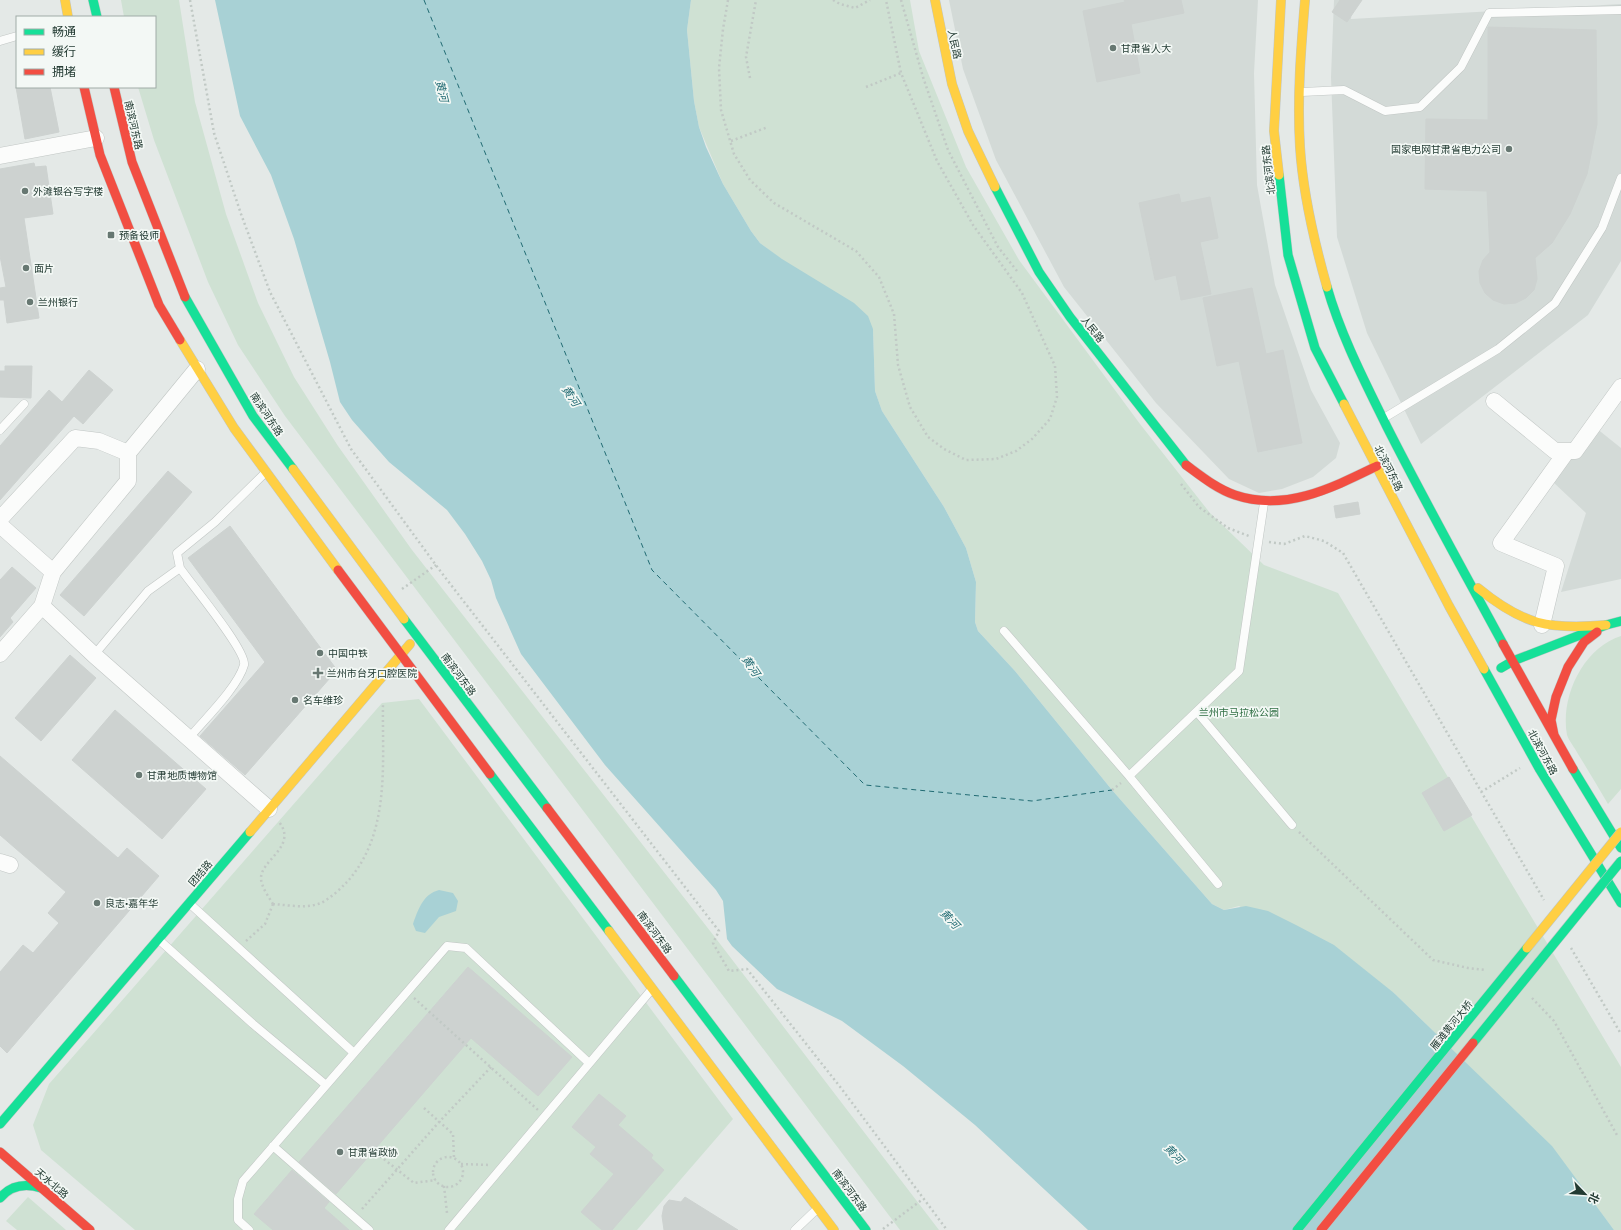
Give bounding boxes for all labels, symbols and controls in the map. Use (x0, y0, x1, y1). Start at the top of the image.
legend (16, 16, 156, 88)
text: 畅通 (52, 25, 76, 39)
street label: 人民路 (945, 28, 963, 60)
marker: 甘肃省人大 (1108, 43, 1118, 53)
place label: 甘肃省人大 (1121, 43, 1171, 55)
text: 缓行 (52, 45, 76, 59)
text: 拥堵 (52, 65, 76, 79)
water label: 黄河 (433, 79, 451, 105)
street label: 南滨河东路 (122, 100, 144, 151)
street label: 北滨河东路 (1260, 144, 1278, 195)
place label: 国家电网甘肃省电力公司 (1391, 144, 1501, 156)
marker: 国家电网甘肃省电力公司 (1504, 144, 1514, 154)
marker: 外滩银谷写字楼 (20, 186, 30, 196)
place label: 外滩银谷写字楼 (33, 186, 103, 198)
marker: 预备役师 (106, 230, 116, 240)
place label: 预备役师 (119, 230, 159, 242)
marker: 面片 (21, 263, 31, 273)
place label: 面片 (34, 263, 54, 275)
marker: 兰州银行 (25, 297, 35, 307)
place label: 兰州银行 (38, 297, 78, 309)
street label: 人民路 (1078, 314, 1106, 345)
water label: 黄河 (559, 384, 583, 411)
street label: 南滨河东路 (247, 390, 285, 439)
street label: 北滨河东路 (1371, 443, 1405, 493)
marker: 中国中铁 (315, 648, 325, 658)
place label: 中国中铁 (328, 648, 368, 660)
street label: 南滨河东路 (438, 651, 478, 698)
water label: 黄河 (739, 654, 763, 681)
marker: 兰州市台牙口腔医院 (312, 667, 324, 679)
place label: 兰州市台牙口腔医院 (327, 668, 417, 680)
marker: 名车维珍 (290, 695, 300, 705)
place label: 名车维珍 (303, 695, 344, 707)
park label: 兰州市马拉松公园 (1199, 707, 1279, 719)
street label: 北滨河东路 (1525, 728, 1559, 777)
marker: 甘肃地质博物馆 (134, 770, 144, 780)
place label: 甘肃地质博物馆 (147, 770, 217, 782)
street label: 团结路 (186, 858, 215, 889)
marker: 良志·嘉年华 (92, 898, 102, 908)
place label: 良志·嘉年华 (105, 898, 158, 910)
water label: 黄河 (937, 907, 963, 933)
street label: 南滨河东路 (634, 909, 674, 956)
street label: 雁滩黄河大桥 (1428, 999, 1475, 1053)
water label: 黄河 (1161, 1142, 1187, 1168)
marker: 甘肃省政协 (335, 1147, 345, 1157)
place label: 甘肃省政协 (348, 1147, 398, 1159)
street label: 天水北路 (32, 1166, 70, 1201)
street label: 南滨河东路 (829, 1167, 869, 1214)
north arrow (1565, 1174, 1605, 1214)
text: 北 (1585, 1190, 1602, 1206)

